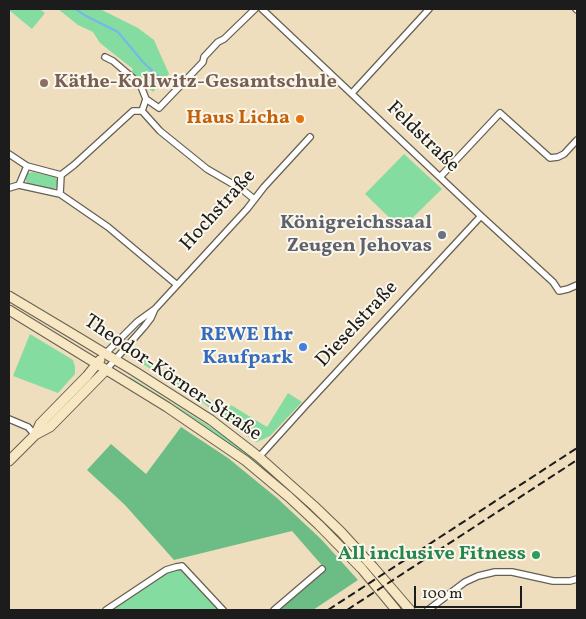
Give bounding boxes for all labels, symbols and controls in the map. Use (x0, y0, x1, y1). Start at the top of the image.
place label: Käthe-Kollwitz-Gesamtschule (54, 71, 337, 95)
marker: Käthe-Kollwitz-Gesamtschule (38, 77, 50, 89)
street label: Feldstraße (380, 97, 464, 179)
place label: Haus Licha (186, 107, 290, 131)
marker: Haus Licha (294, 113, 306, 125)
street label: Hochstraße (176, 165, 262, 257)
place label: Königreichssaal Zeugen Jehovas (280, 212, 432, 259)
marker: Königreichssaal Zeugen Jehovas (436, 229, 448, 241)
street label: Dieselstraße (312, 277, 404, 373)
street label: Theodor-Körner-Straße (79, 311, 265, 447)
place label: REWE Ihr Kaufpark (200, 324, 293, 371)
marker: REWE Ihr Kaufpark (297, 341, 309, 353)
place label: All inclusive Fitness (338, 543, 526, 567)
marker: All inclusive Fitness (530, 549, 542, 561)
scale bar (416, 576, 524, 608)
text: 100 m (422, 584, 462, 605)

